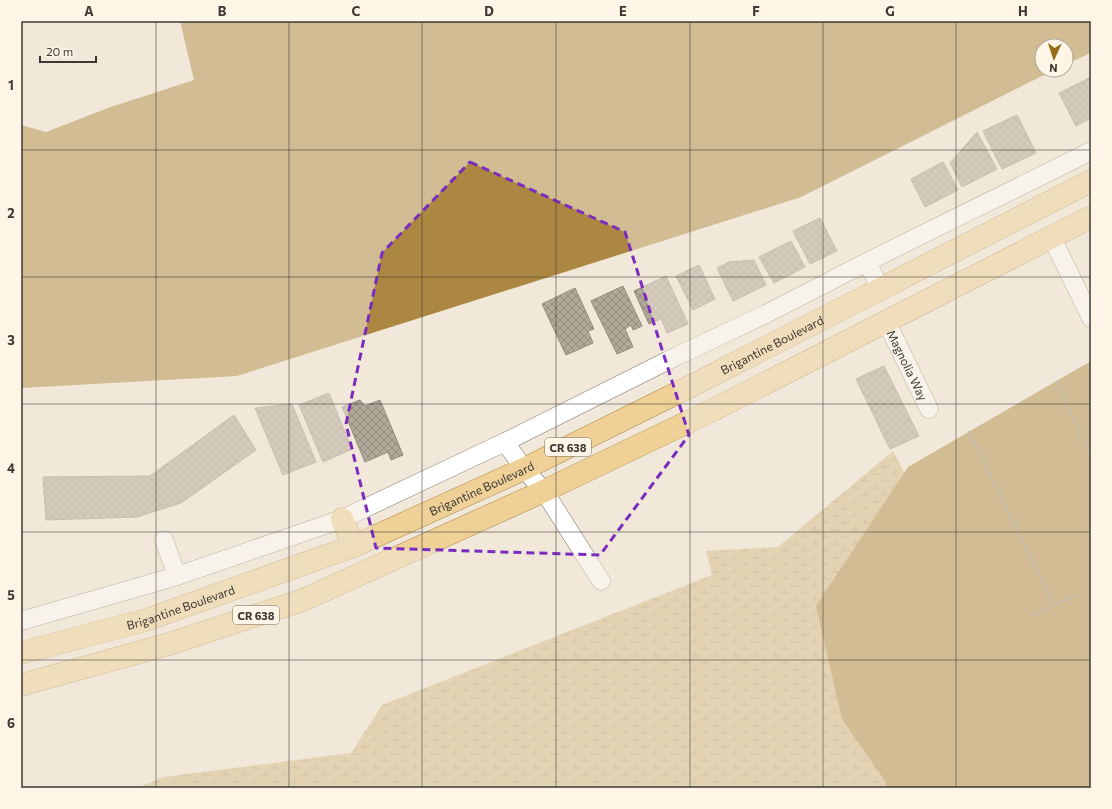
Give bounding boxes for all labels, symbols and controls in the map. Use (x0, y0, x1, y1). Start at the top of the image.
text: A (84, 3, 94, 19)
text: B (218, 3, 227, 19)
text: C (352, 3, 361, 19)
text: D (484, 3, 494, 19)
text: E (619, 3, 627, 19)
text: F (752, 3, 760, 19)
text: G (885, 3, 895, 19)
text: H (1018, 3, 1028, 19)
scale bar (40, 38, 96, 64)
north arrow (1034, 38, 1074, 78)
text: 20 m (46, 44, 73, 58)
text: N (1049, 62, 1058, 75)
text: 1 (8, 77, 14, 93)
text: 2 (7, 205, 15, 221)
street label: Brigantine Boulevard (718, 312, 826, 377)
street label: Magnolia Way (884, 327, 931, 403)
text: 3 (7, 332, 15, 348)
road number: CR 638 (545, 438, 591, 456)
street label: Brigantine Boulevard (427, 458, 536, 518)
text: 4 (7, 460, 15, 476)
street label: Brigantine Boulevard (125, 582, 236, 632)
text: 5 (7, 587, 15, 603)
road number: CR 638 (233, 606, 279, 624)
text: 6 (7, 715, 15, 731)

